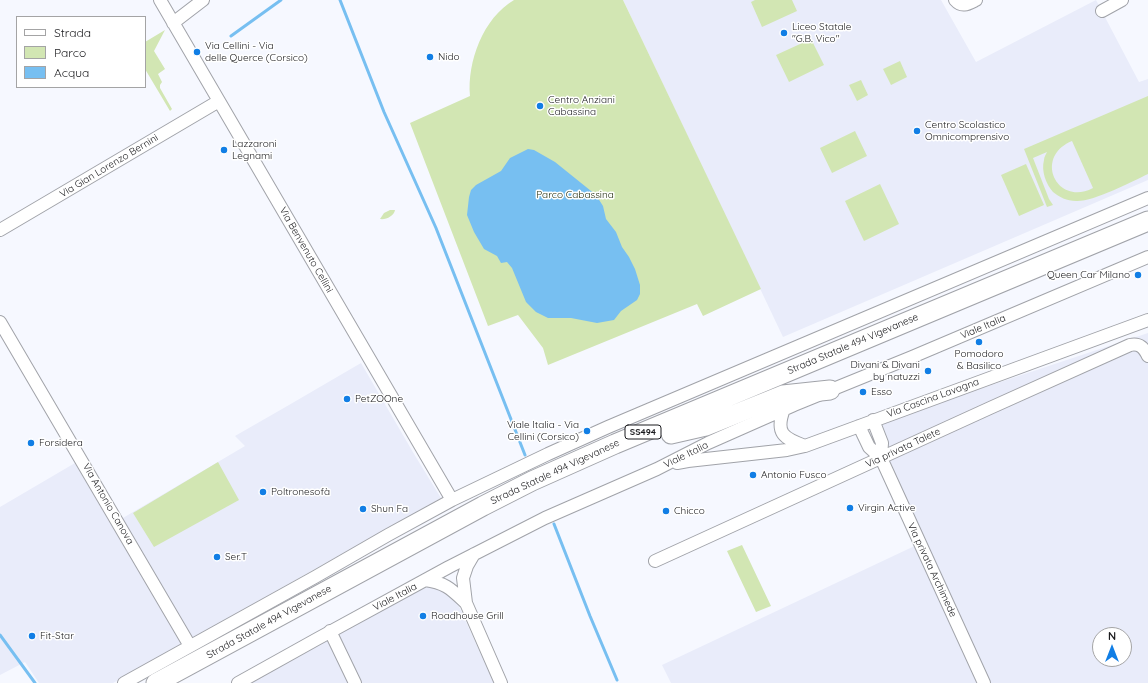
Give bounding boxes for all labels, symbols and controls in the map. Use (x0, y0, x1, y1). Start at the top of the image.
legend (16, 16, 146, 88)
place label: Liceo Statale "G.B. Vico" (792, 21, 851, 44)
text: Strada (54, 25, 91, 40)
marker: Liceo Statale "G.B. Vico" (779, 28, 789, 38)
place label: Via Cellini - Via delle Querce (Corsico) (205, 40, 308, 64)
text: Parco (54, 45, 86, 60)
marker: Via Cellini - Via delle Querce (Corsico) (192, 47, 202, 57)
place label: Nido (438, 51, 460, 63)
marker: Nido (425, 52, 435, 62)
text: Acqua (54, 65, 89, 80)
place label: Centro Anziani Cabassina (548, 94, 615, 118)
marker: Centro Anziani Cabassina (535, 101, 545, 111)
place label: Centro Scolastico Omnicomprensivo (925, 119, 1009, 142)
marker: Centro Scolastico Omnicomprensivo (912, 126, 922, 136)
street label: Via Gian Lorenzo Bernini (57, 132, 161, 200)
place label: Lazzaroni Legnami (232, 138, 277, 162)
marker: Lazzaroni Legnami (219, 145, 229, 155)
park label: Parco Cabassina (536, 189, 614, 201)
street label: Via Benvenuto Cellini (277, 205, 335, 295)
place label: Queen Car Milano (1047, 269, 1130, 281)
marker: Queen Car Milano (1133, 270, 1143, 280)
street label: Strada Statale 494 Vigevanese (786, 311, 920, 377)
street label: Viale Italia (959, 312, 1007, 342)
marker: Pomodoro & Basilico (974, 337, 984, 347)
place label: Pomodoro & Basilico (955, 348, 1003, 372)
place label: Divani & Divani by natuzzi (851, 359, 920, 382)
marker: Divani & Divani by natuzzi (923, 366, 933, 376)
street label: Via Cascina Lavagna (885, 376, 981, 420)
place label: Esso (871, 386, 892, 398)
marker: Esso (858, 387, 868, 397)
place label: PetZOOne (355, 393, 403, 405)
marker: PetZOOne (342, 394, 352, 404)
place label: Viale Italia - Via Cellini (Corsico) (507, 419, 579, 442)
road number: SS494 (625, 425, 661, 439)
street label: Via privata Talete (864, 425, 942, 471)
marker: Viale Italia - Via Cellini (Corsico) (582, 426, 592, 436)
place label: Forsidera (39, 437, 83, 449)
street label: Strada Statale 494 Vigevanese (489, 437, 621, 507)
marker: Forsidera (26, 438, 36, 448)
street label: Viale Italia (662, 439, 710, 471)
street label: Via Antonio Canova (80, 461, 136, 547)
place label: Antonio Fusco (761, 469, 826, 481)
marker: Antonio Fusco (748, 470, 758, 480)
place label: Poltronesofà (271, 486, 330, 498)
marker: Poltronesofà (258, 487, 268, 497)
place label: Virgin Active (858, 502, 915, 514)
place label: Shun Fa (371, 503, 408, 515)
marker: Virgin Active (845, 503, 855, 513)
marker: Shun Fa (358, 504, 368, 514)
place label: Chicco (674, 505, 705, 517)
marker: Chicco (661, 506, 671, 516)
street label: Via privata Archimede (905, 521, 959, 619)
place label: Ser.T (225, 551, 247, 563)
marker: Ser.T (212, 552, 222, 562)
street label: Viale Italia (371, 580, 419, 614)
street label: Strada Statale 494 Vigevanese (204, 583, 334, 661)
place label: Roadhouse Grill (431, 610, 504, 622)
marker: Roadhouse Grill (418, 611, 428, 621)
north arrow (1092, 627, 1132, 667)
text: N (1108, 629, 1116, 643)
place label: Fit-Star (40, 630, 74, 642)
marker: Fit-Star (27, 631, 37, 641)

